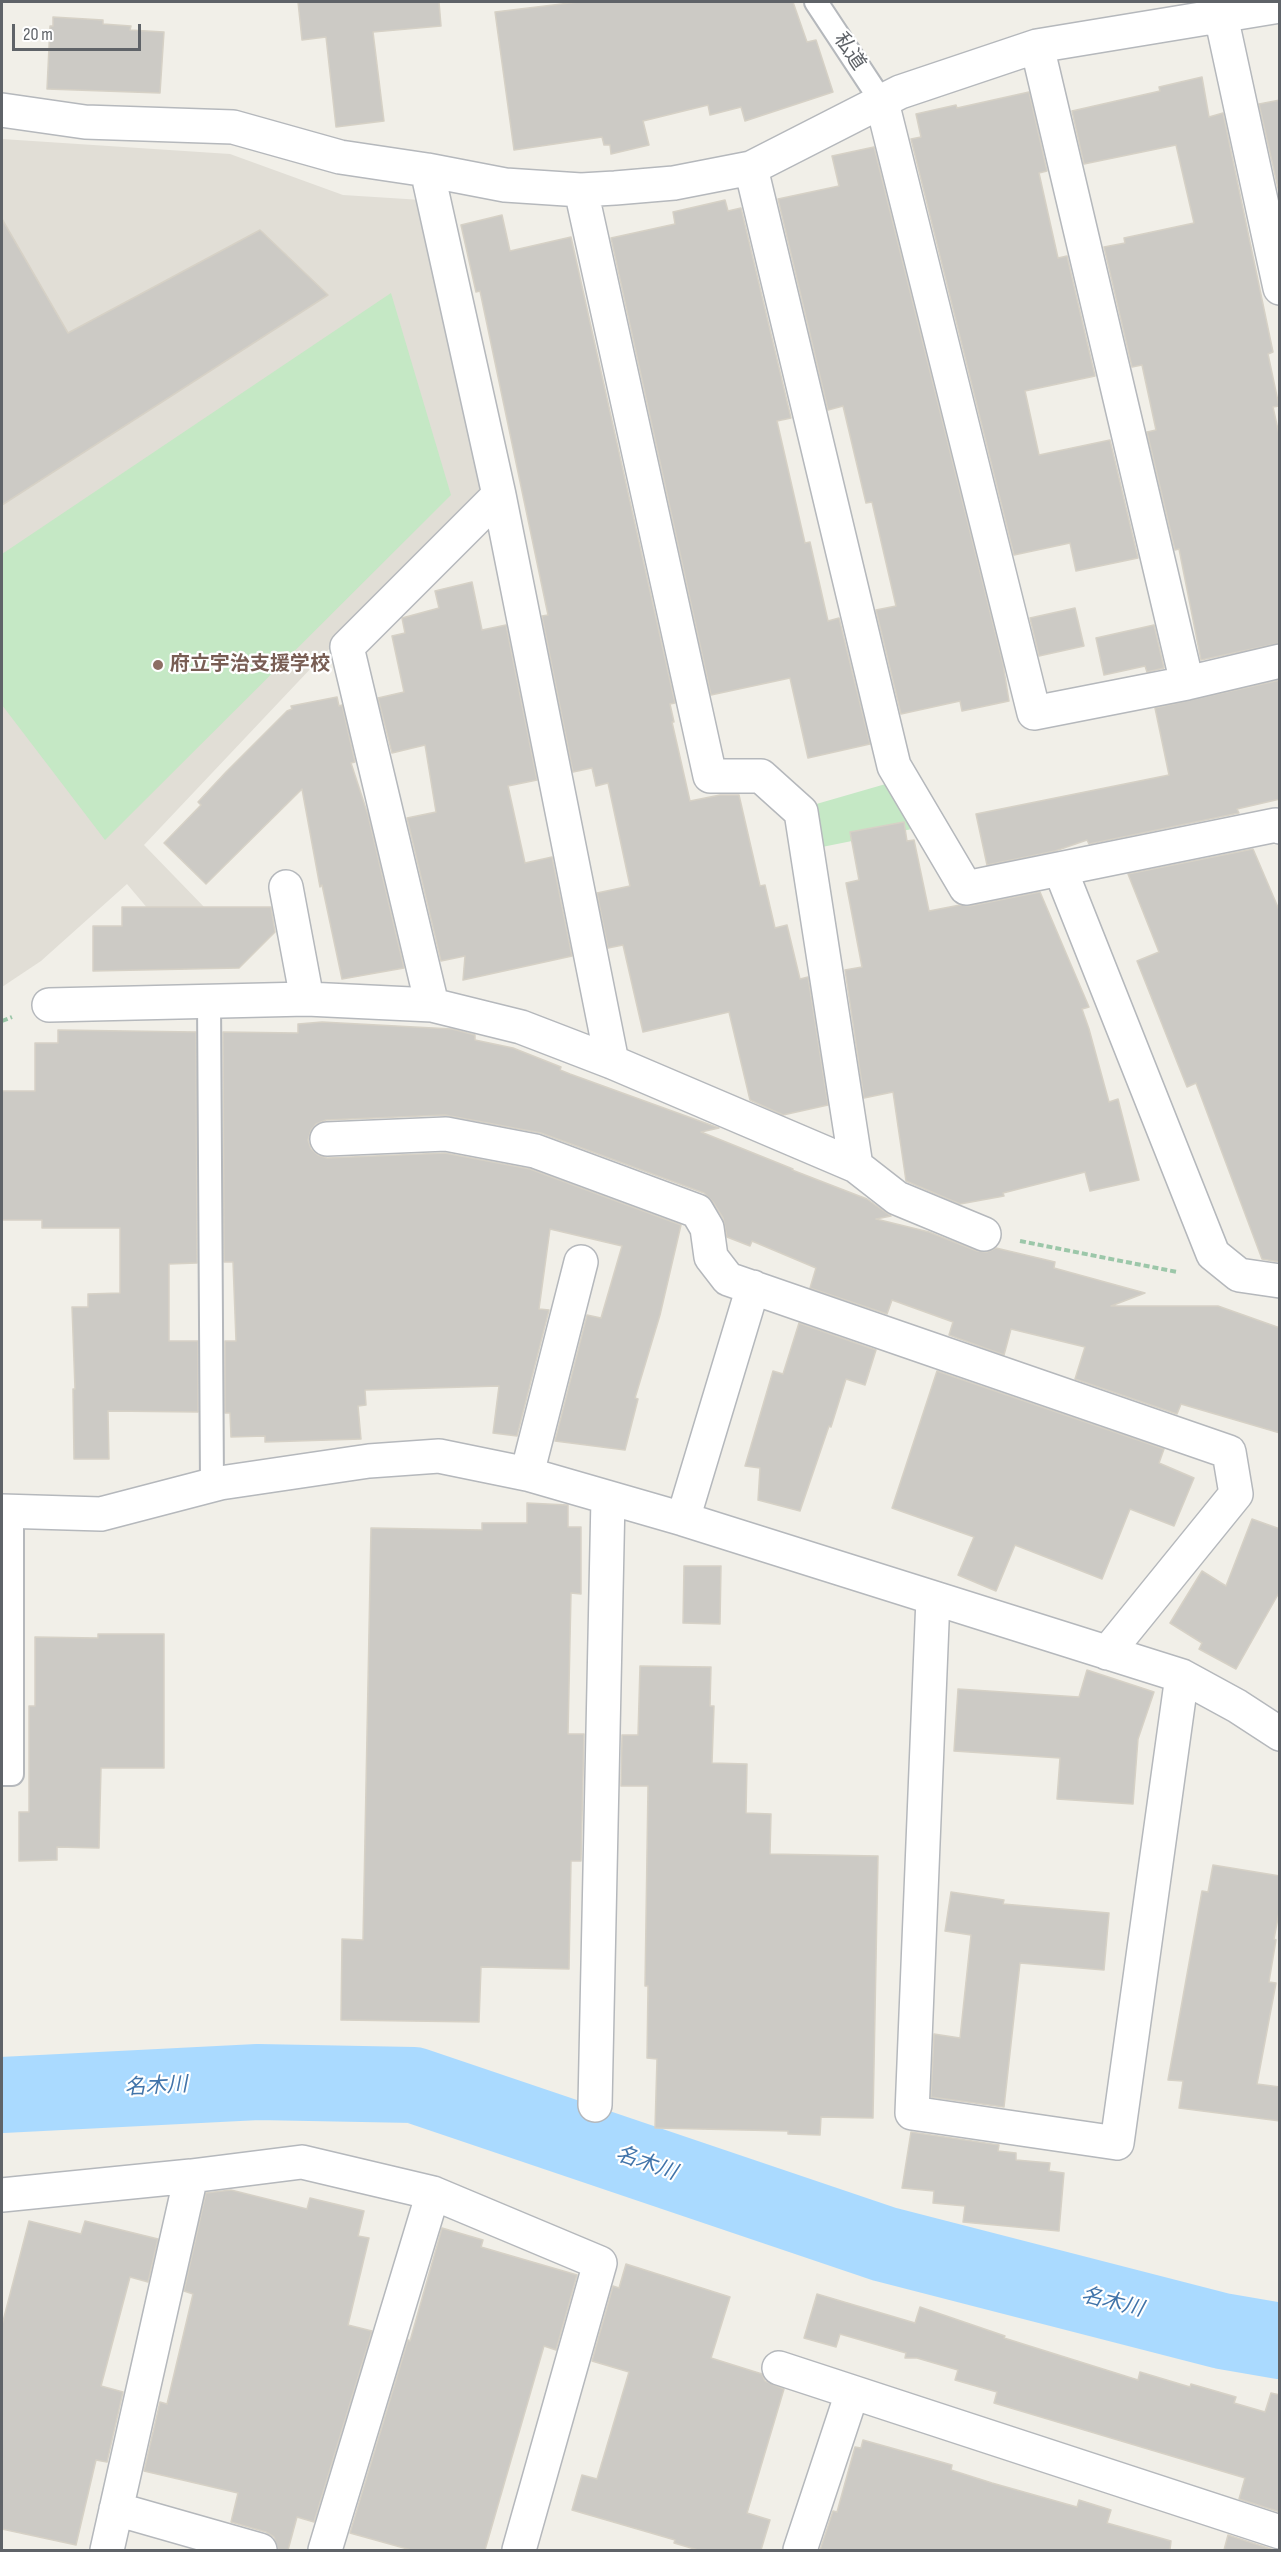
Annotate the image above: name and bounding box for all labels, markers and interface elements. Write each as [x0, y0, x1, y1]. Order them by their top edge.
scale bar [15, 12, 144, 50]
text: 20 m [23, 24, 53, 45]
street label: 私道 [828, 29, 870, 75]
place label: 府立宇治支援学校 [170, 653, 330, 677]
marker: 府立宇治支援学校 [151, 658, 165, 672]
water label: 名木川 [124, 2073, 188, 2101]
water label: 名木川 [612, 2142, 680, 2186]
water label: 名木川 [1078, 2283, 1146, 2323]

